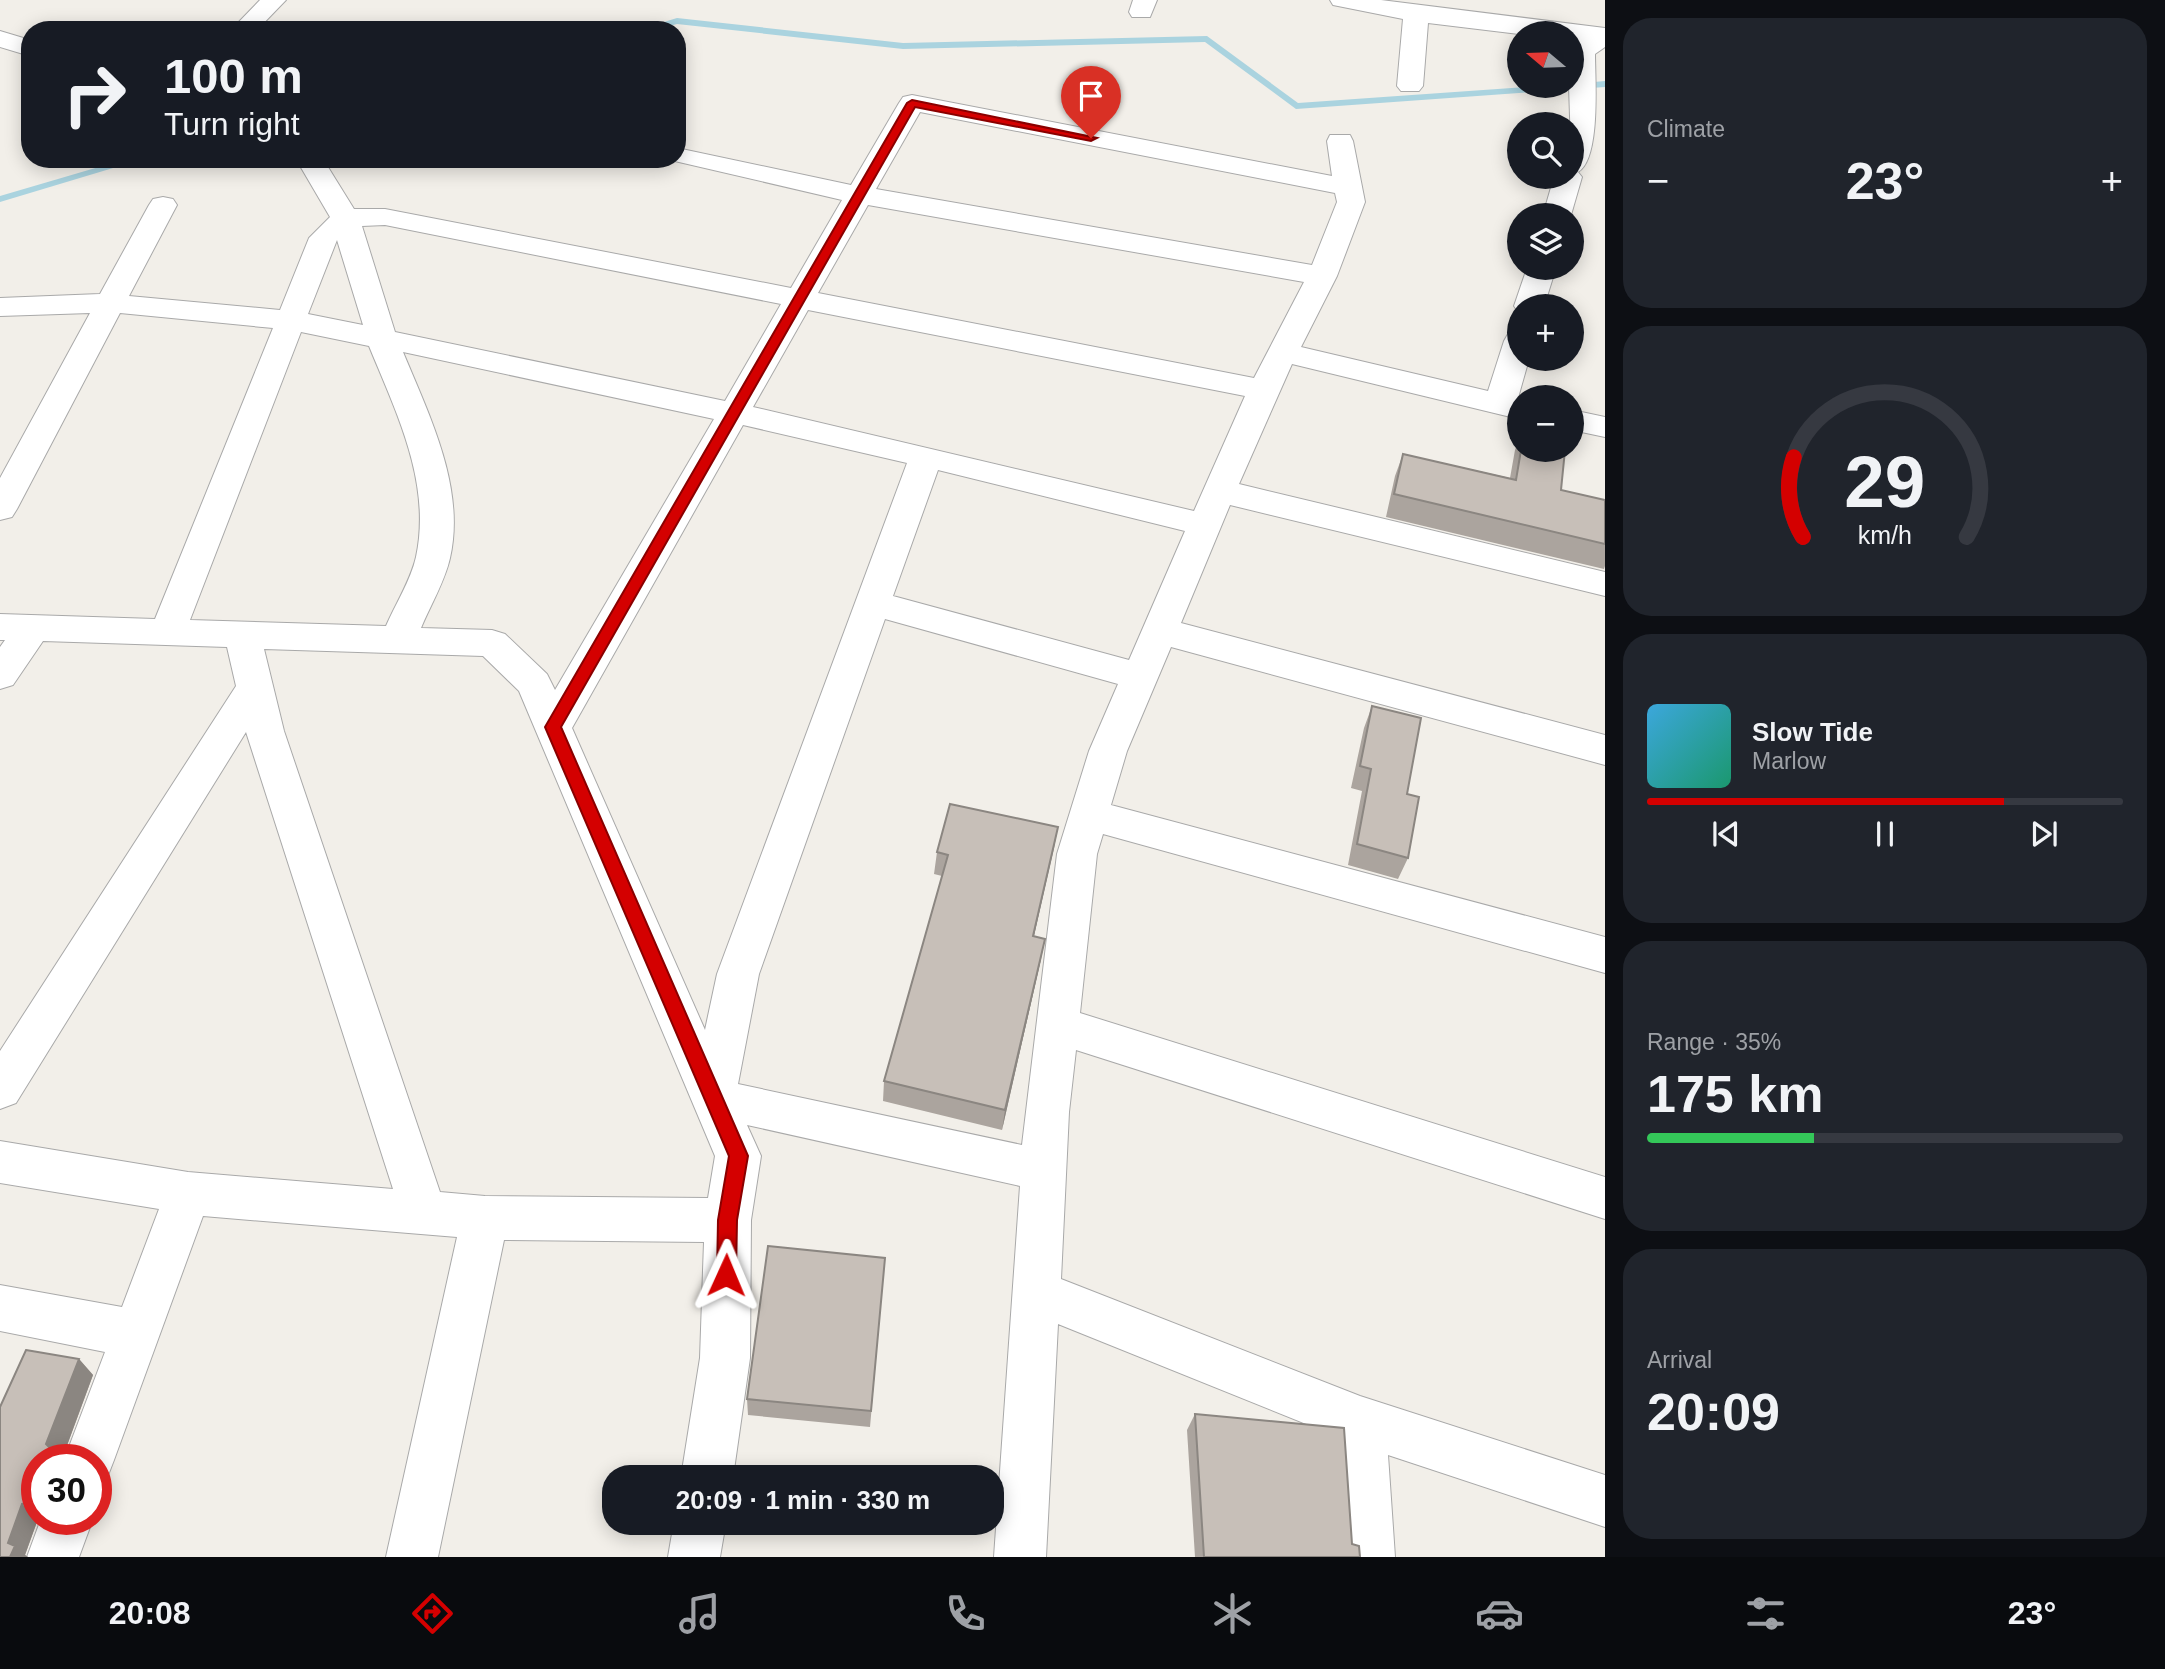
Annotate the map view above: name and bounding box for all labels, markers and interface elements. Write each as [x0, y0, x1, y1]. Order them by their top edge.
north arrow [1507, 21, 1584, 98]
map controls [1507, 21, 1584, 462]
icon: right [49, 49, 140, 140]
text: 100 m [164, 49, 303, 103]
pin [1061, 66, 1121, 138]
icon: arrive [1072, 77, 1110, 115]
text: Turn right [164, 106, 300, 142]
button: search [1507, 112, 1584, 189]
text: Climate [1647, 116, 1725, 142]
text: 23° [1846, 152, 1924, 210]
text: − [1647, 160, 1669, 202]
text: + [2101, 160, 2123, 202]
button: layers [1507, 203, 1584, 280]
button: + [1507, 294, 1584, 371]
button: − [1507, 385, 1584, 462]
text: 29 [1845, 441, 1925, 522]
text: km/h [1858, 520, 1912, 548]
text: Slow Tide [1752, 717, 1873, 747]
text: Marlow [1752, 748, 1826, 774]
icon: previous [1707, 815, 1745, 853]
icon: pause [1866, 815, 1904, 853]
icon: next [2025, 815, 2063, 853]
text: Range · 35% [1647, 1029, 1781, 1055]
text: 175 km [1647, 1065, 1823, 1123]
position arrow [689, 1238, 763, 1312]
text: Arrival [1647, 1347, 1712, 1373]
text: 20:09 [1647, 1383, 1780, 1441]
speed limit sign: 30 [21, 1444, 112, 1535]
text: 20:09 · 1 min · 330 m [676, 1485, 930, 1515]
icon: directions [408, 1589, 457, 1638]
icon: music [675, 1589, 724, 1638]
icon: phone [941, 1589, 990, 1638]
icon: climate [1208, 1589, 1257, 1638]
icon: car [1475, 1589, 1524, 1638]
icon: filters [1741, 1589, 1790, 1638]
text: 20:08 [109, 1595, 191, 1631]
text: 23° [2008, 1595, 2056, 1631]

